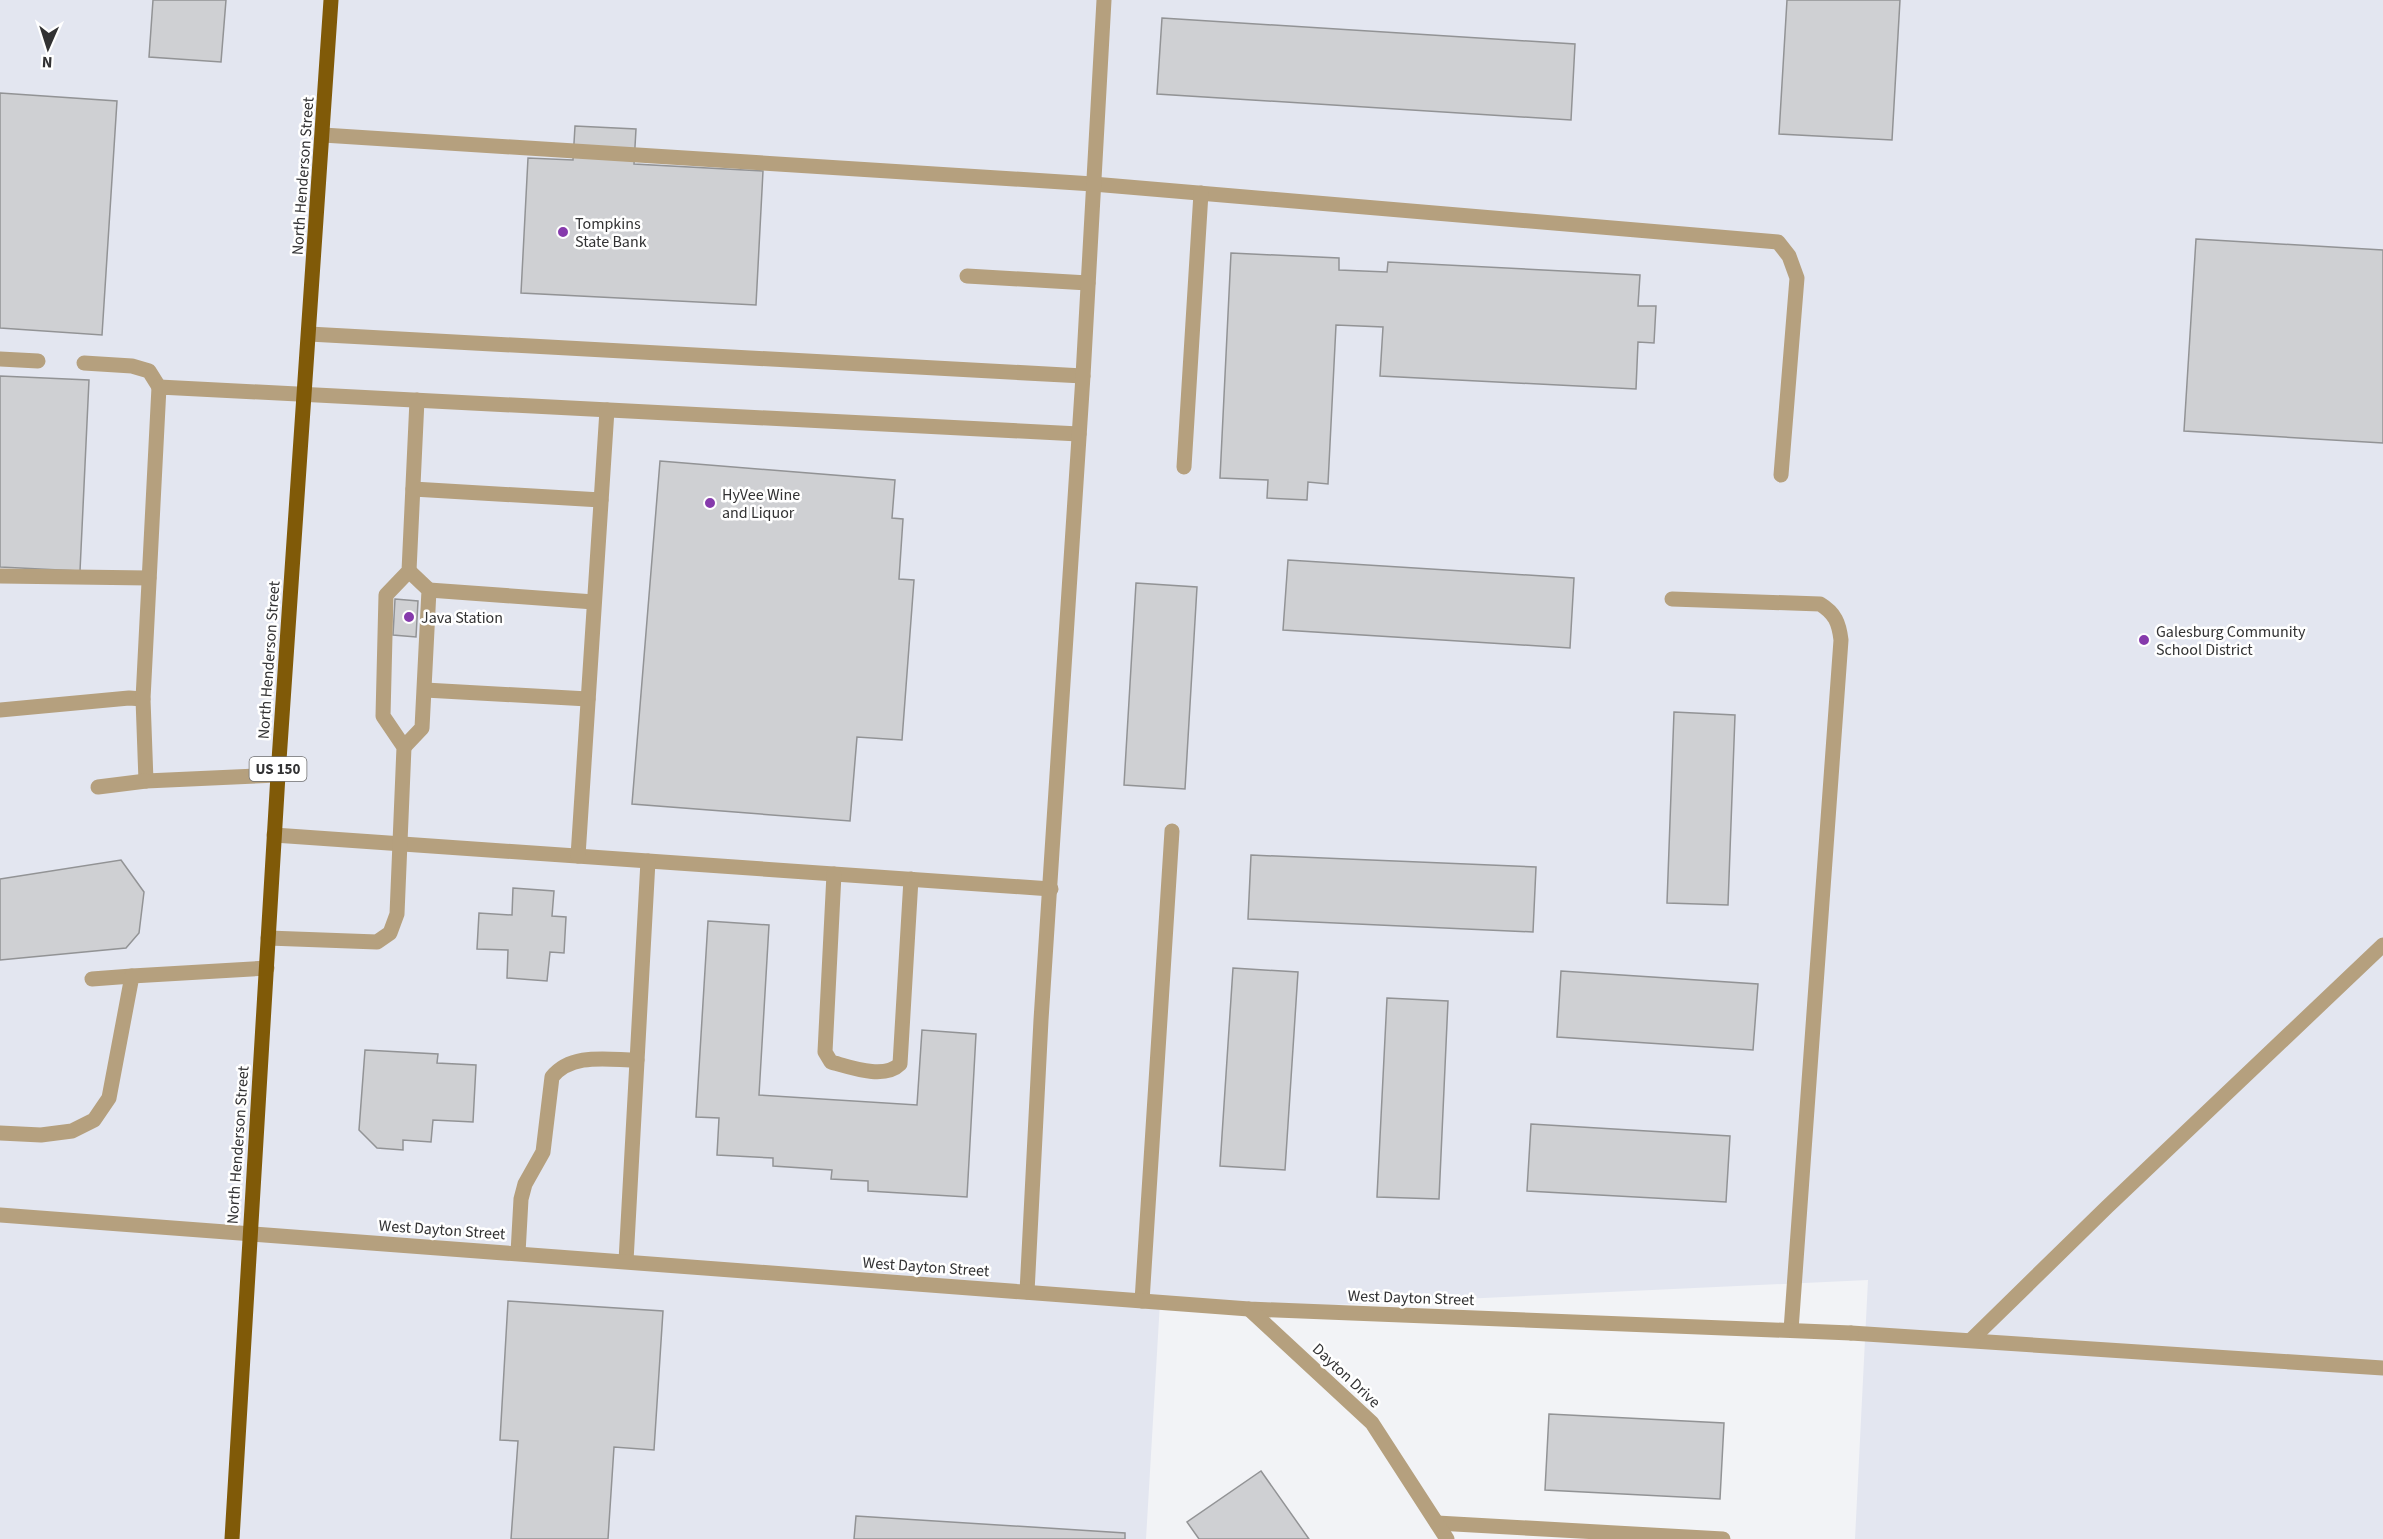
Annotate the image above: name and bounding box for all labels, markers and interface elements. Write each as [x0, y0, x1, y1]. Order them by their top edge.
north arrow [18, 18, 78, 78]
text: N [41, 51, 53, 73]
street label: North Henderson Street [286, 96, 320, 256]
place label: Tompkins State Bank [575, 213, 647, 253]
marker: Tompkins State Bank [556, 225, 570, 239]
place label: HyVee Wine and Liquor [722, 484, 800, 524]
marker: HyVee Wine and Liquor [703, 496, 717, 510]
street label: North Henderson Street [252, 580, 286, 740]
place label: Java Station [421, 607, 503, 629]
marker: Java Station [402, 610, 416, 624]
place label: Galesburg Community School District [2156, 621, 2306, 661]
marker: Galesburg Community School District [2137, 633, 2151, 647]
road number: US 150 [250, 757, 306, 781]
street label: North Henderson Street [221, 1065, 255, 1225]
street label: West Dayton Street [378, 1215, 507, 1245]
street label: West Dayton Street [862, 1252, 991, 1282]
street label: West Dayton Street [1347, 1285, 1475, 1311]
street label: Dayton Drive [1307, 1338, 1385, 1413]

